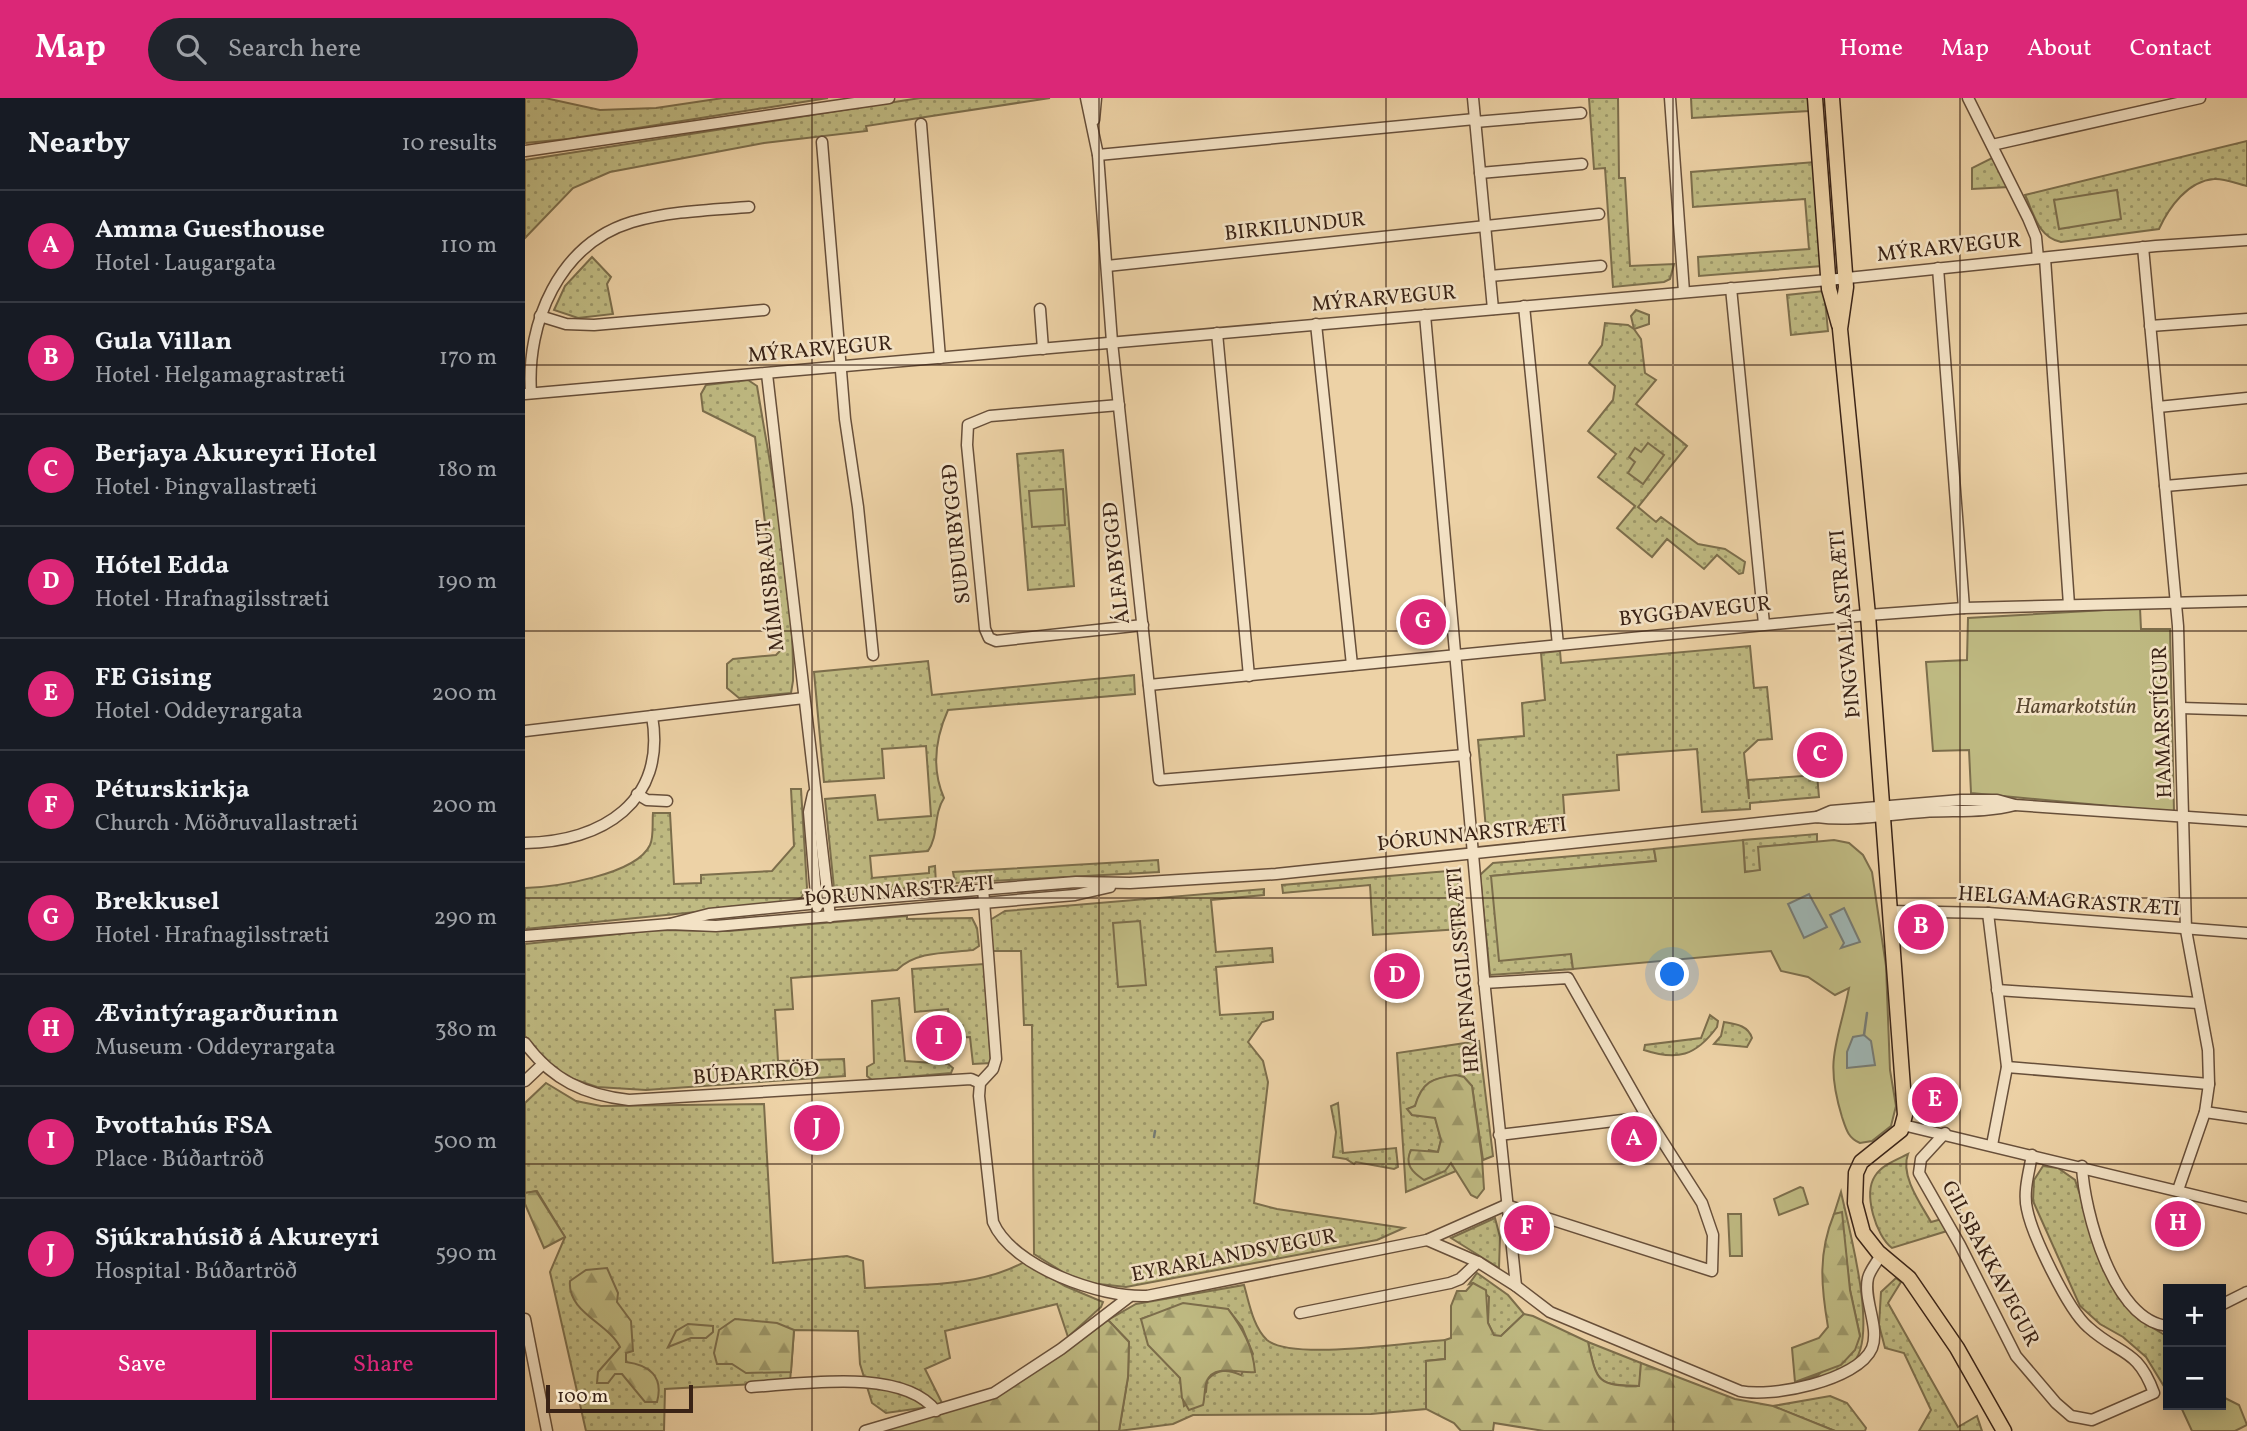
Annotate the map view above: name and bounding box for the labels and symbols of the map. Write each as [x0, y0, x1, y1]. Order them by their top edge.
street label: BIRKILUNDUR [1223, 205, 1367, 249]
street label: MÝRARVEGUR [1875, 226, 2023, 270]
street label: MÝRARVEGUR [1310, 278, 1458, 320]
street label: MÝRARVEGUR [746, 329, 894, 371]
street label: SUÐURBYGGÐ [935, 463, 979, 605]
street label: ÁLFABYGGÐ [1096, 500, 1138, 626]
street label: MÍMISBRAUT [750, 517, 792, 653]
street label: ÞINGVALLASTRÆTI [1823, 528, 1869, 720]
street label: BYGGÐAVEGUR [1617, 590, 1773, 634]
pin: G [1400, 596, 1446, 648]
street label: HAMARSTÍGUR [2146, 645, 2180, 799]
park label: Hamarkotstún [2015, 693, 2137, 722]
pin: C [1797, 729, 1843, 781]
street label: ÞÓRUNNARSTRÆTI [1376, 811, 1568, 859]
street label: HRAFNAGILSSTRÆTI [1441, 866, 1487, 1074]
street label: ÞÓRUNNARSTRÆTI [803, 869, 995, 915]
street label: HELGAMAGRASTRÆTI [1957, 880, 2181, 924]
pin: B [1898, 901, 1944, 953]
pin: D [1374, 950, 1420, 1002]
your location [1655, 957, 1689, 991]
pin: I [916, 1012, 962, 1064]
street label: BÚÐARTRÖÐ [692, 1055, 820, 1093]
pin: E [1912, 1074, 1958, 1126]
pin: J [794, 1102, 840, 1154]
pin: A [1611, 1113, 1657, 1165]
street label: GILSBAKKAVEGUR [1934, 1176, 2046, 1352]
pin: H [2155, 1198, 2201, 1250]
pin: F [1504, 1202, 1550, 1254]
street label: EYRARLANDSVEGUR [1129, 1222, 1339, 1290]
scale bar [546, 1382, 693, 1414]

